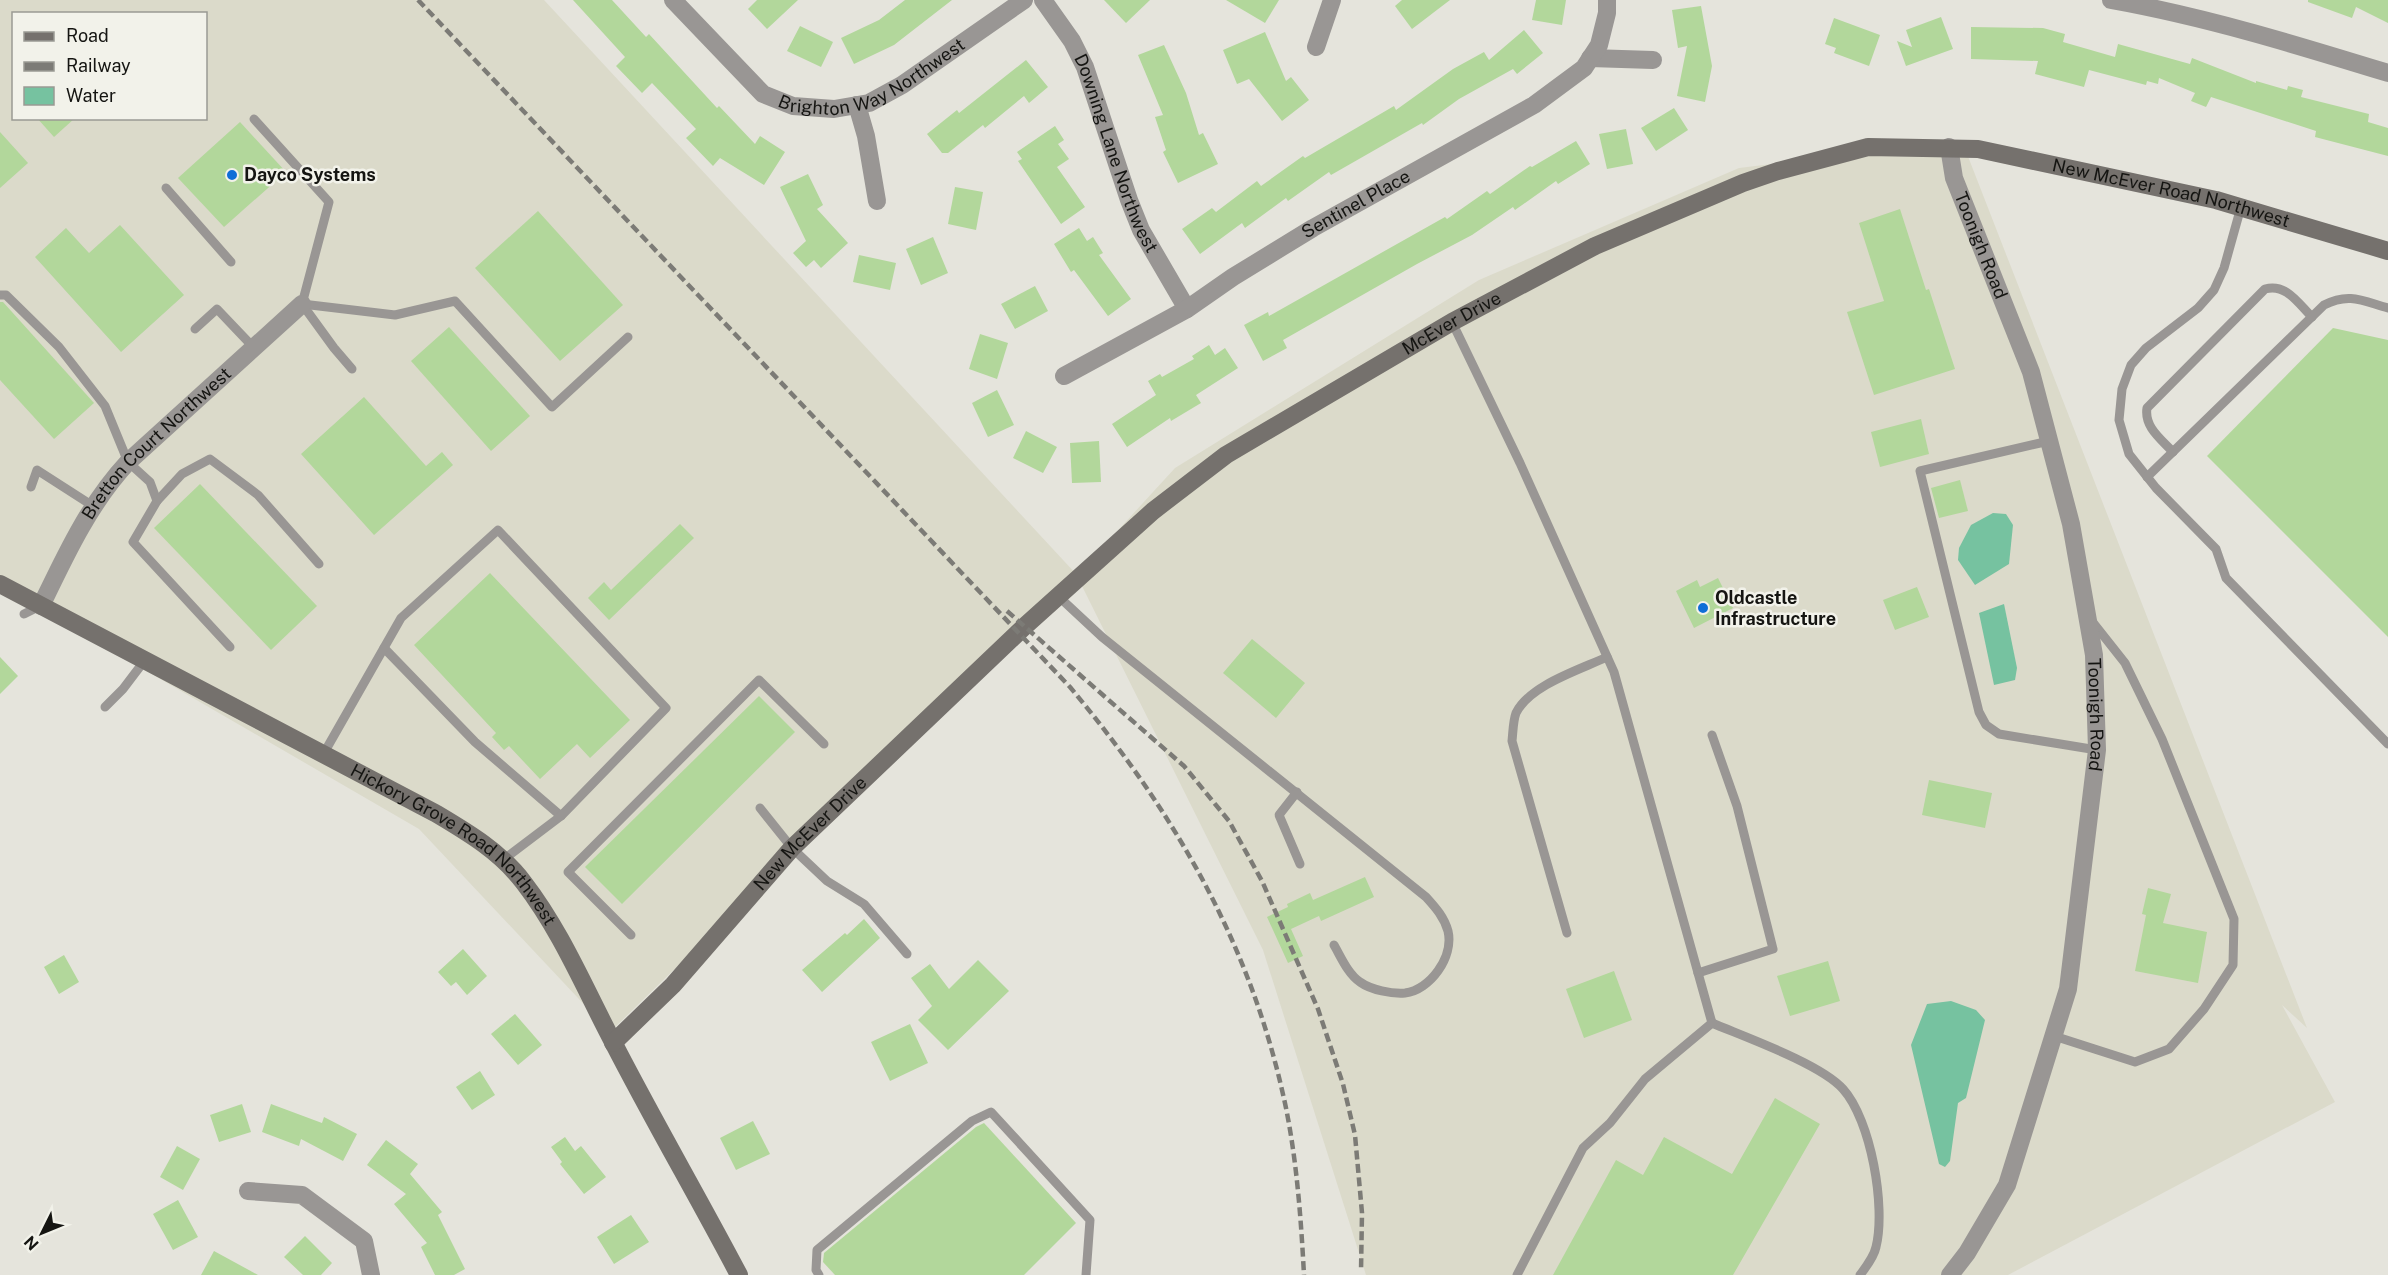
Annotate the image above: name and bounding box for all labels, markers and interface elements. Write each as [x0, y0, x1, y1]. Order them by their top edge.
legend [12, 12, 207, 120]
text: Road [66, 25, 109, 46]
street label: Brighton Way Northwest [775, 34, 969, 120]
street label: Downing Lane Northwest [1070, 50, 1163, 256]
text: Railway [66, 55, 131, 76]
text: Water [66, 85, 116, 106]
street label: New McEver Road Northwest [2051, 154, 2292, 231]
place label: Dayco Systems [244, 164, 376, 185]
street label: Sentinel Place [1298, 165, 1414, 243]
marker: Dayco Systems [225, 168, 239, 182]
street label: Toonigh Road [1951, 189, 2012, 302]
street label: McEver Drive [1398, 287, 1504, 359]
street label: Bretton Court Northwest [77, 363, 235, 523]
place label: Oldcastle Infrastructure [1715, 587, 1836, 629]
marker: Oldcastle Infrastructure [1696, 601, 1710, 615]
street label: Toonigh Road [2084, 658, 2108, 772]
street label: Hickory Grove Road Northwest [347, 759, 561, 929]
street label: New McEver Drive [749, 772, 871, 894]
north arrow [12, 1203, 72, 1263]
text: N [20, 1232, 43, 1254]

